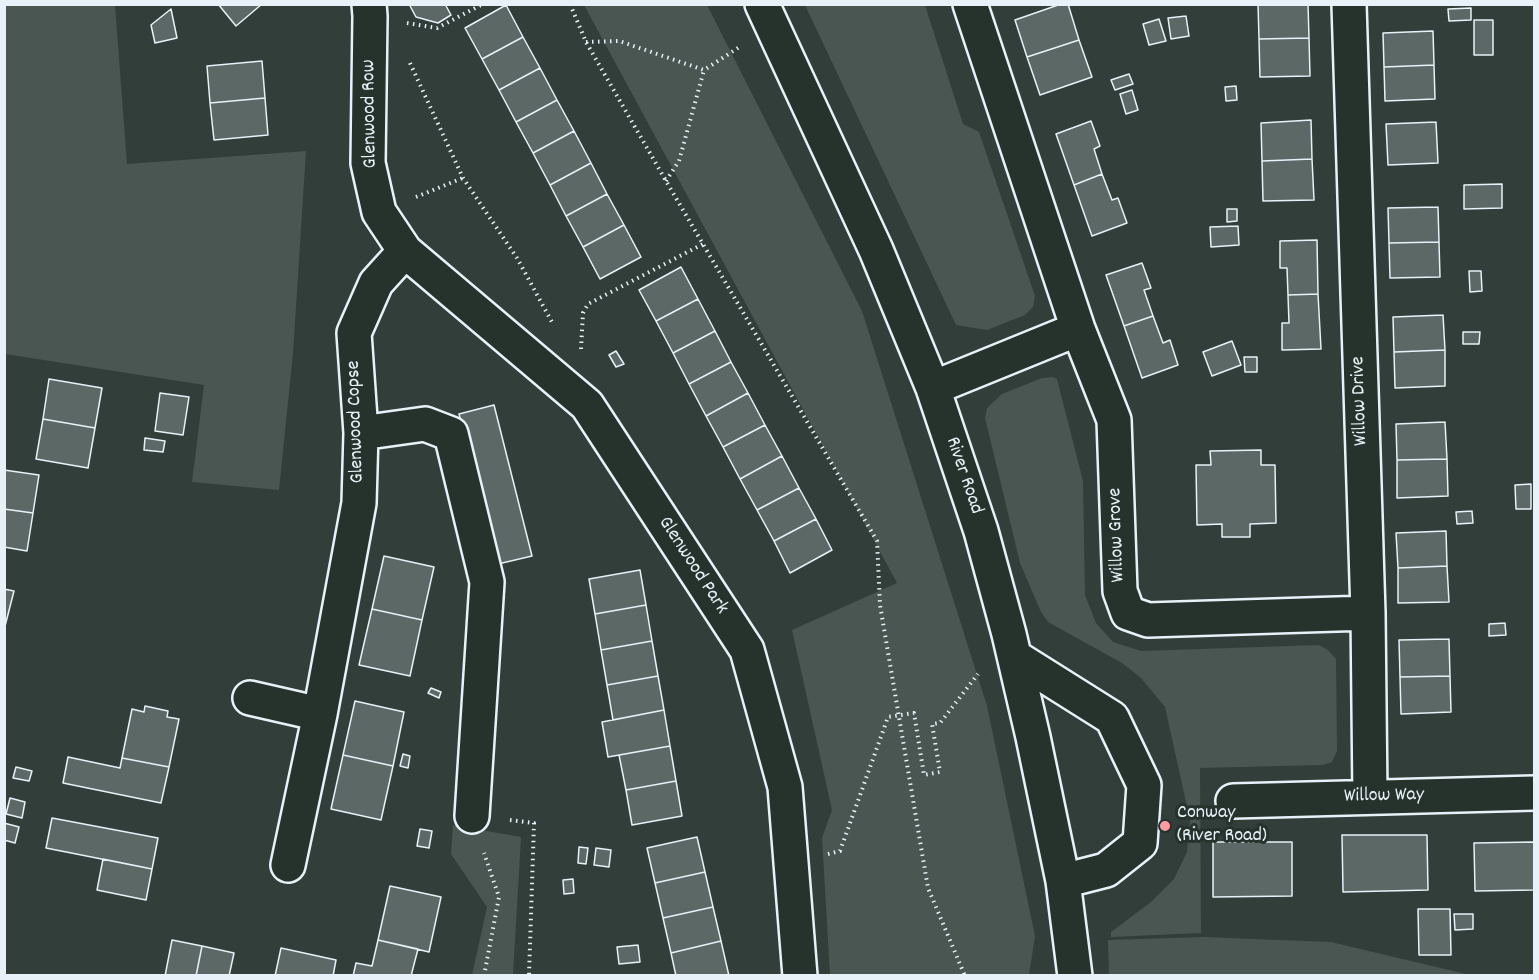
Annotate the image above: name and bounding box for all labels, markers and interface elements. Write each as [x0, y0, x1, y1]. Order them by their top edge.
street label: Glenwood Row [358, 59, 384, 169]
street label: Willow Drive [1347, 356, 1375, 446]
street label: Glenwood Copse [343, 360, 371, 484]
street label: River Road [939, 434, 987, 518]
street label: Willow Grove [1104, 487, 1132, 583]
street label: Glenwood Park [652, 513, 732, 619]
street label: Willow Way [1344, 784, 1424, 810]
place label: Conway (River Road) [1177, 802, 1267, 849]
marker: Conway (River Road) [1158, 819, 1172, 833]

